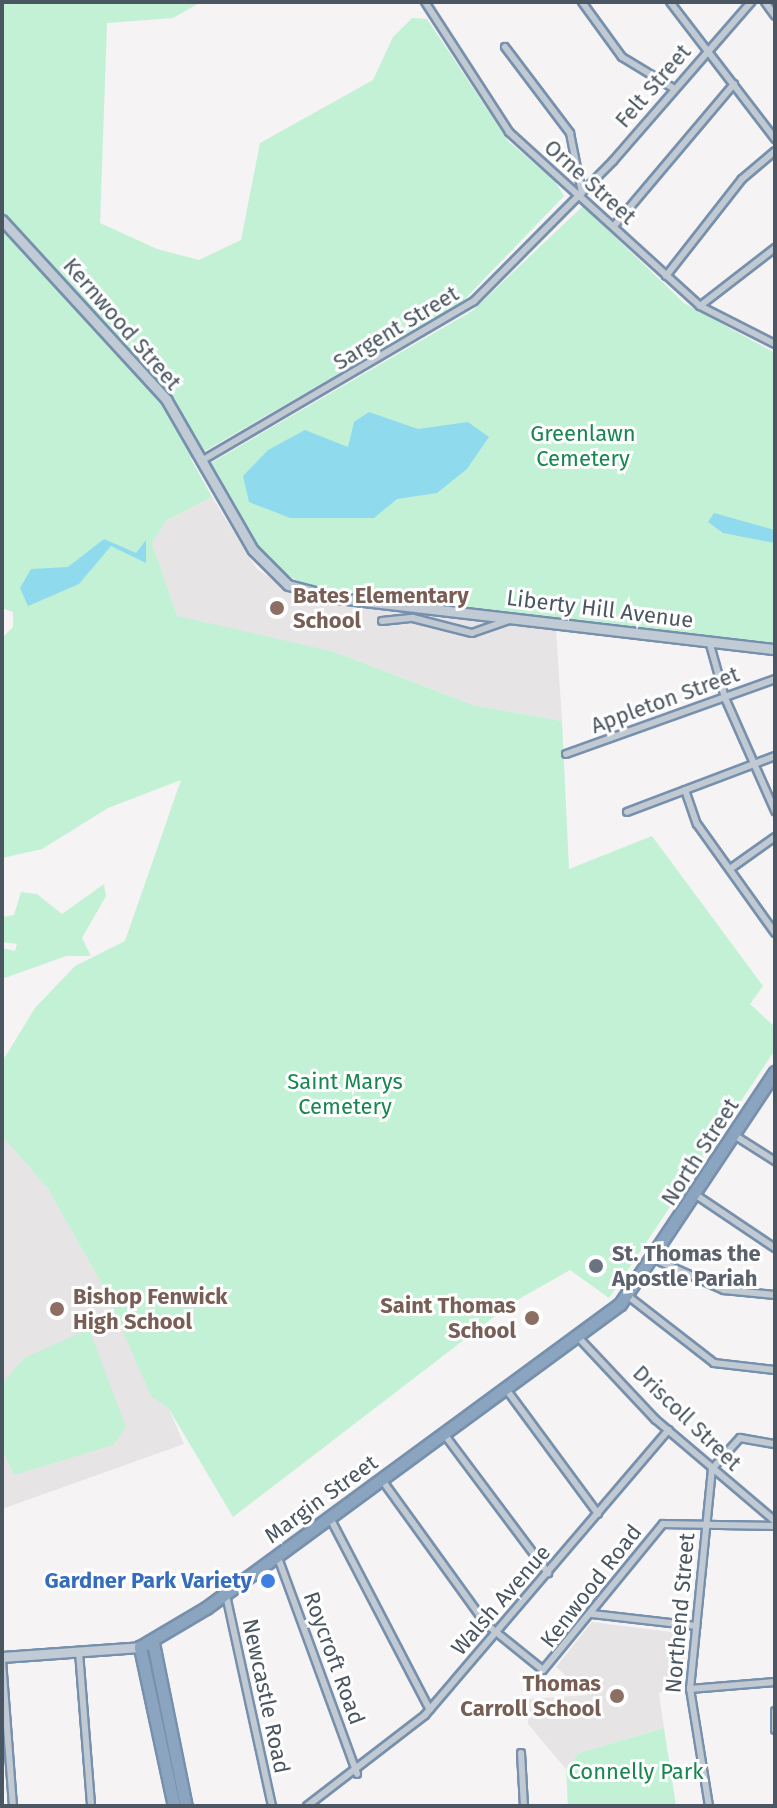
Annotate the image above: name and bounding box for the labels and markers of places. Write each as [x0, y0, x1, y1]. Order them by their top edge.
place label: Bates Elementary School [293, 582, 469, 634]
marker: Bates Elementary School [268, 599, 286, 617]
place label: St. Thomas the Apostle Pariah [612, 1240, 761, 1292]
marker: St. Thomas the Apostle Pariah [587, 1257, 605, 1275]
place label: Bishop Fenwick High School [73, 1283, 227, 1334]
place label: Saint Thomas School [380, 1292, 516, 1344]
marker: Bishop Fenwick High School [48, 1300, 66, 1318]
marker: Saint Thomas School [523, 1309, 541, 1327]
place label: Gardner Park Variety [45, 1568, 252, 1594]
marker: Gardner Park Variety [259, 1572, 277, 1590]
place label: Thomas Carroll School [460, 1670, 601, 1722]
marker: Thomas Carroll School [608, 1687, 626, 1705]

